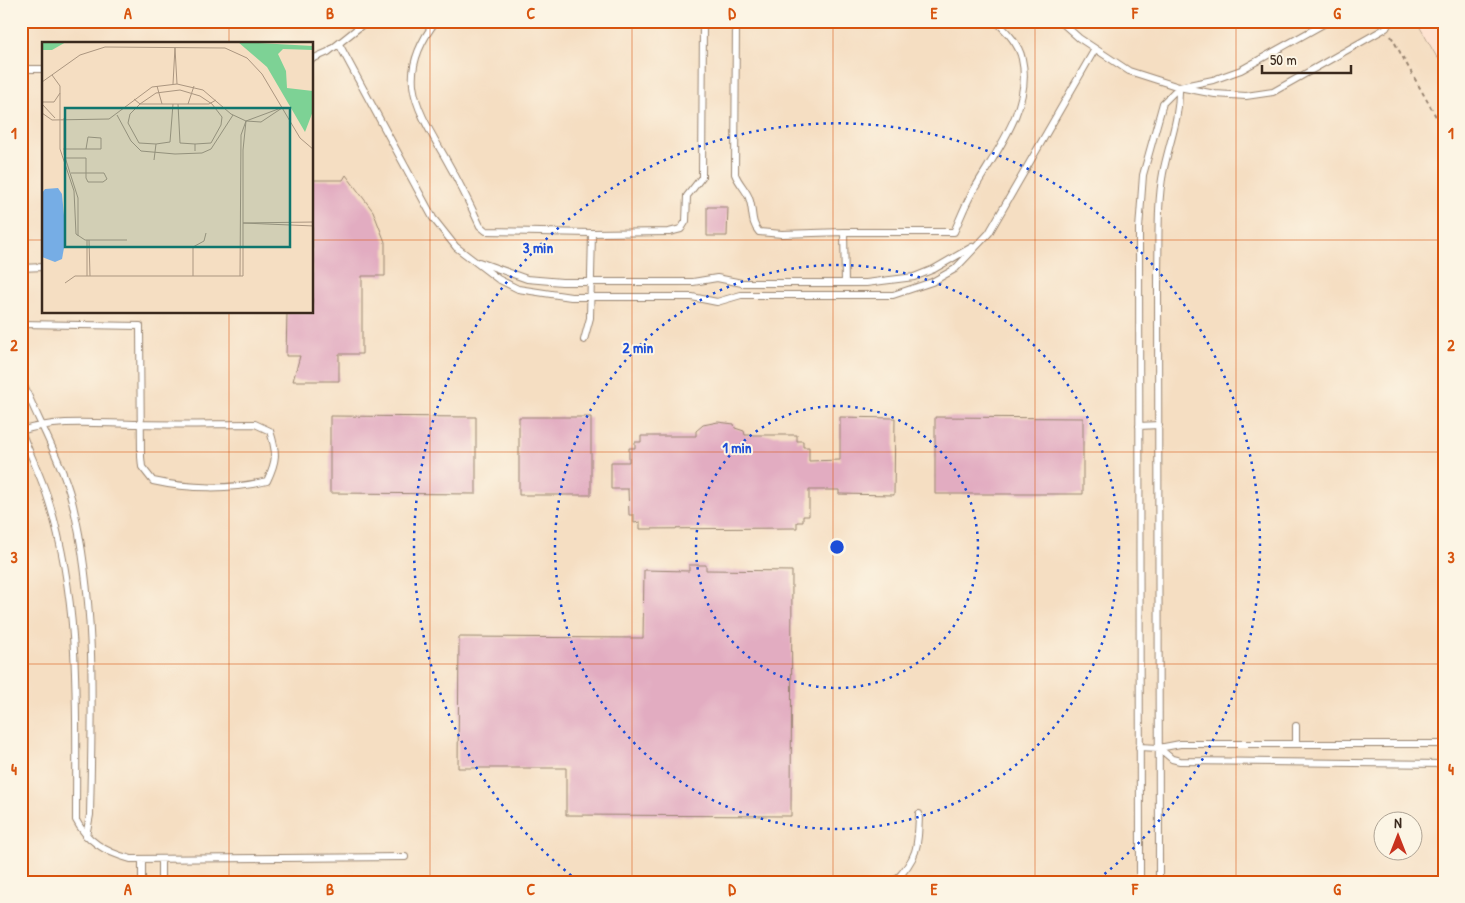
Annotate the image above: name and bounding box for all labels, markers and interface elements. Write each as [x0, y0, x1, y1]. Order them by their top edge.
text: A [124, 2, 132, 24]
text: B [326, 2, 334, 24]
text: C [527, 2, 536, 24]
text: D [728, 2, 736, 24]
text: E [930, 2, 938, 24]
text: F [1131, 2, 1139, 24]
text: G [1333, 2, 1341, 24]
inset map [42, 42, 314, 314]
scale bar [1262, 42, 1351, 74]
text: 50 m [1270, 49, 1297, 70]
text: 1 [11, 122, 17, 144]
text: 1 [1448, 122, 1454, 144]
text: 3 min [523, 237, 553, 258]
text: 2 [10, 334, 18, 356]
text: 2 [1447, 334, 1455, 356]
text: 2 min [623, 337, 654, 358]
text: 1 min [722, 437, 752, 458]
centre of rings [828, 538, 846, 556]
text: 3 [10, 546, 18, 568]
text: 3 [1447, 546, 1455, 568]
text: 4 [11, 758, 17, 780]
text: 4 [1448, 758, 1454, 780]
north arrow [1372, 810, 1422, 860]
text: N [1394, 813, 1402, 832]
text: A [124, 878, 132, 900]
text: B [326, 878, 334, 900]
text: C [527, 878, 536, 900]
text: D [728, 878, 736, 900]
text: E [930, 878, 938, 900]
text: F [1131, 878, 1139, 900]
text: G [1333, 878, 1341, 900]

